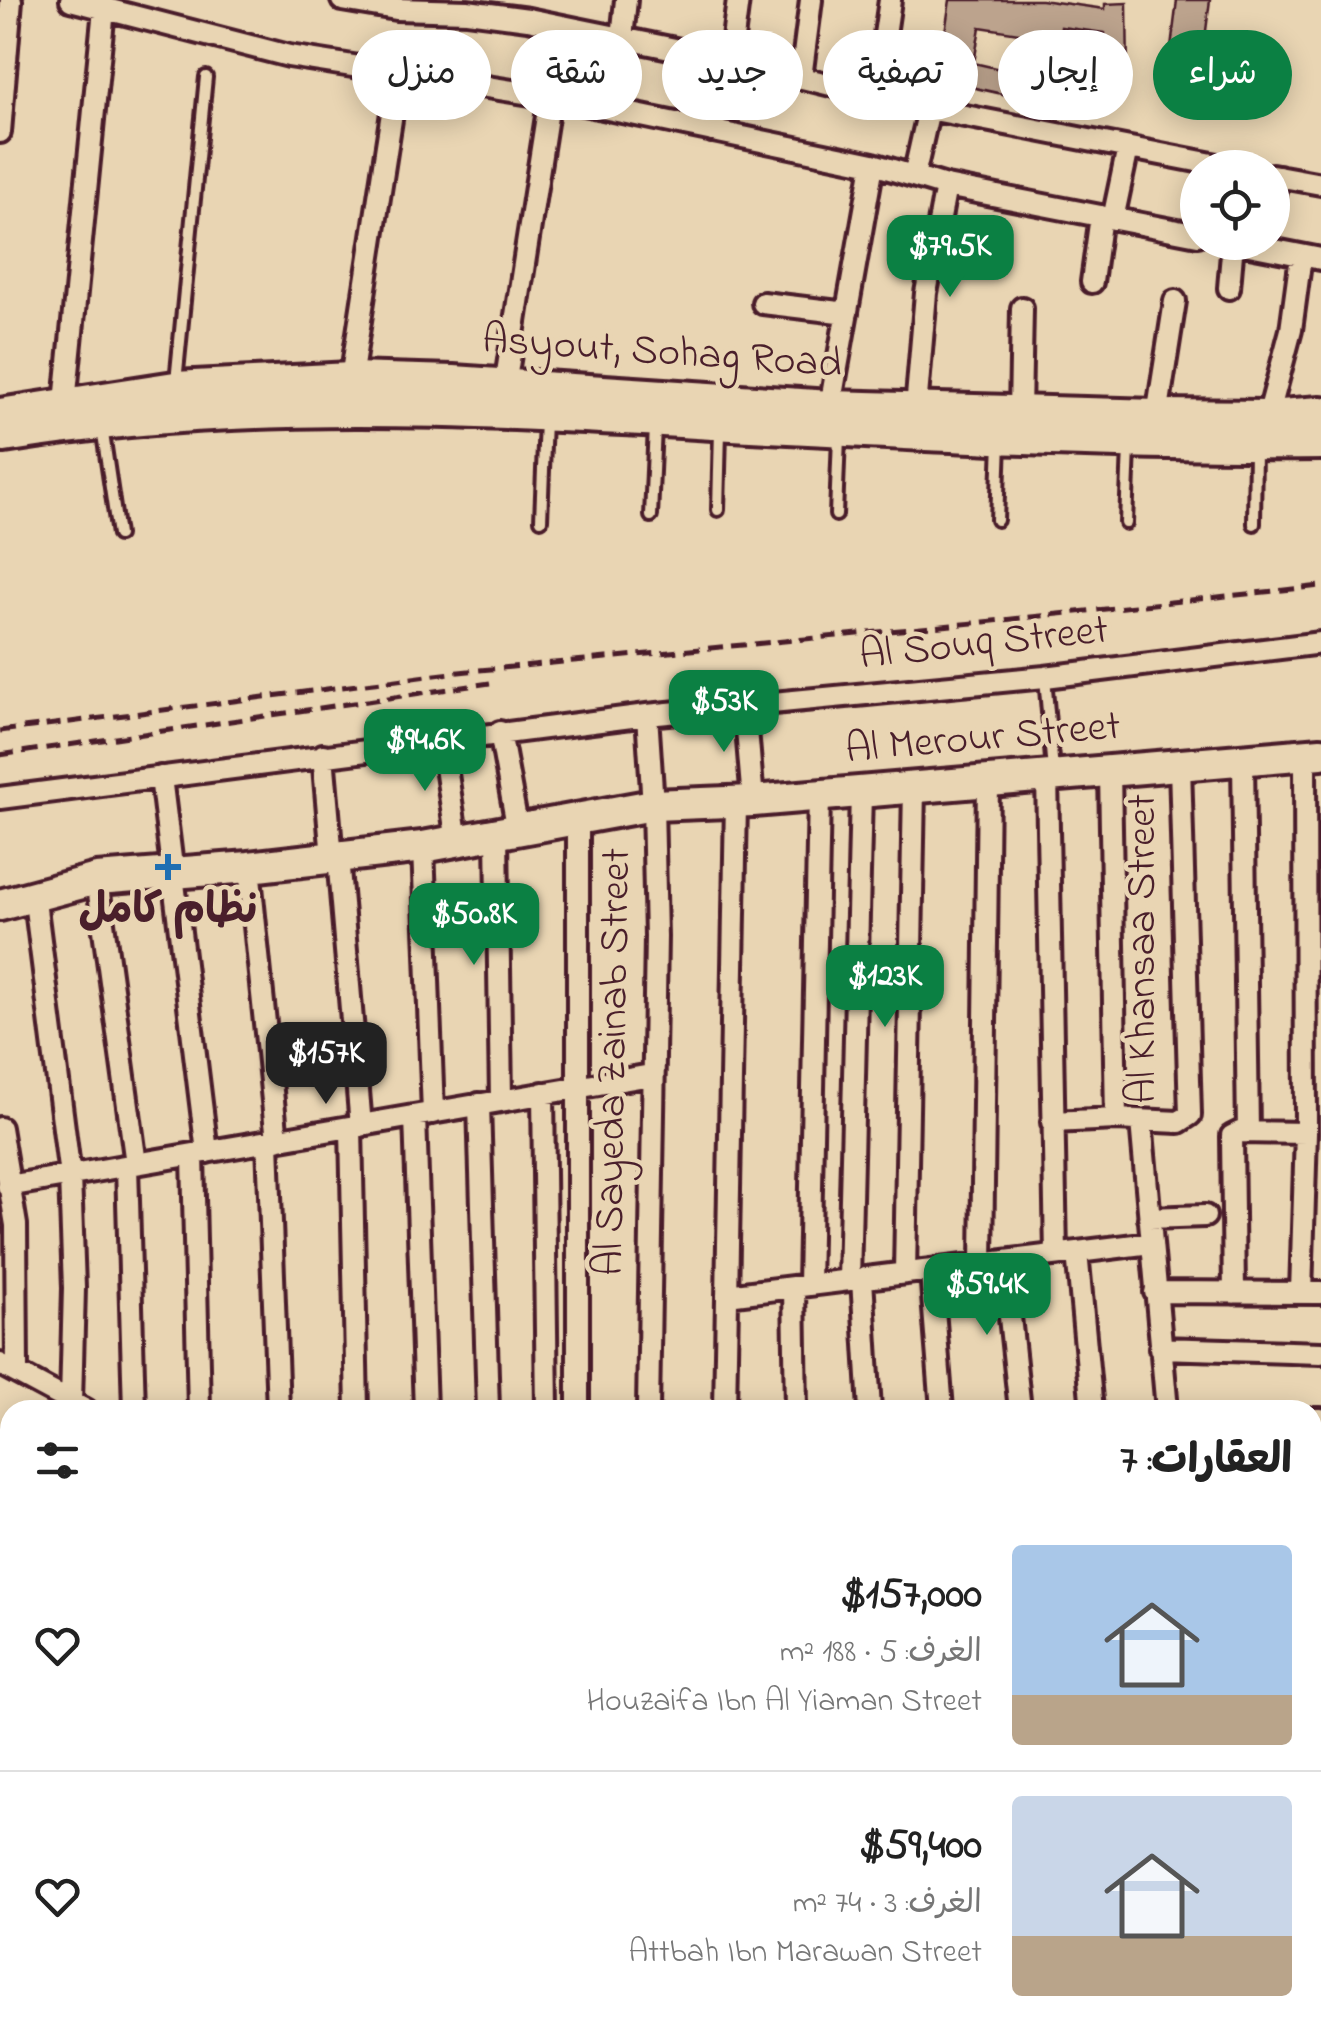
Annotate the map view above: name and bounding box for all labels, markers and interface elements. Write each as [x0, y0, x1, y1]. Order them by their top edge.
chip: منزل [352, 30, 491, 120]
chip: شقة [511, 30, 642, 120]
chip: جديد [662, 30, 803, 120]
chip: تصفية [823, 30, 978, 120]
chip: إيجار [998, 30, 1133, 120]
chip: شراء [1153, 30, 1292, 120]
map controls [1180, 150, 1290, 260]
button: locate [1180, 150, 1290, 260]
pin: $79.5K [869, 215, 1031, 300]
text: $79.5K [909, 224, 991, 271]
street label: Asyout, Sohag Road [480, 310, 844, 396]
street label: Al Souq Street [857, 601, 1111, 687]
pin: $53K [665, 670, 783, 755]
text: $53K [691, 679, 757, 726]
street label: Al Merour Street [843, 697, 1123, 781]
pin: $94.6K [344, 709, 506, 794]
text: $94.6K [386, 718, 464, 765]
street label: Al Khansaa Street [1113, 794, 1174, 1104]
street label: Al Sayeda Zainab Street [580, 847, 648, 1277]
marker: نظام كامل [155, 854, 181, 880]
place label: نظام كامل [79, 881, 257, 942]
pin: $50.8K [393, 883, 555, 968]
text: $50.8K [431, 892, 517, 939]
pin: $123K [815, 945, 955, 1030]
text: $123K [848, 954, 922, 1001]
pin: $157K [256, 1022, 396, 1107]
text: $157K [288, 1031, 364, 1078]
pin: $59.4K [906, 1253, 1068, 1338]
text: $59.4K [946, 1262, 1028, 1309]
text: العقارات: 7 [1120, 1431, 1292, 1492]
icon: filters [30, 1433, 85, 1488]
text: $157,000 [840, 1565, 982, 1626]
icon: home [1092, 1585, 1212, 1705]
icon: heart [30, 1618, 85, 1673]
text: الغرف: 5 · 188 m² [780, 1630, 982, 1677]
text: Houzaifa Ibn Al Yiaman Street [586, 1679, 982, 1726]
text: $59,400 [859, 1816, 982, 1877]
icon: home [1092, 1836, 1212, 1956]
icon: heart [30, 1869, 85, 1924]
text: الغرف: 3 · 74 m² [793, 1881, 982, 1928]
text: Attbah Ibn Marawan Street [629, 1930, 982, 1977]

